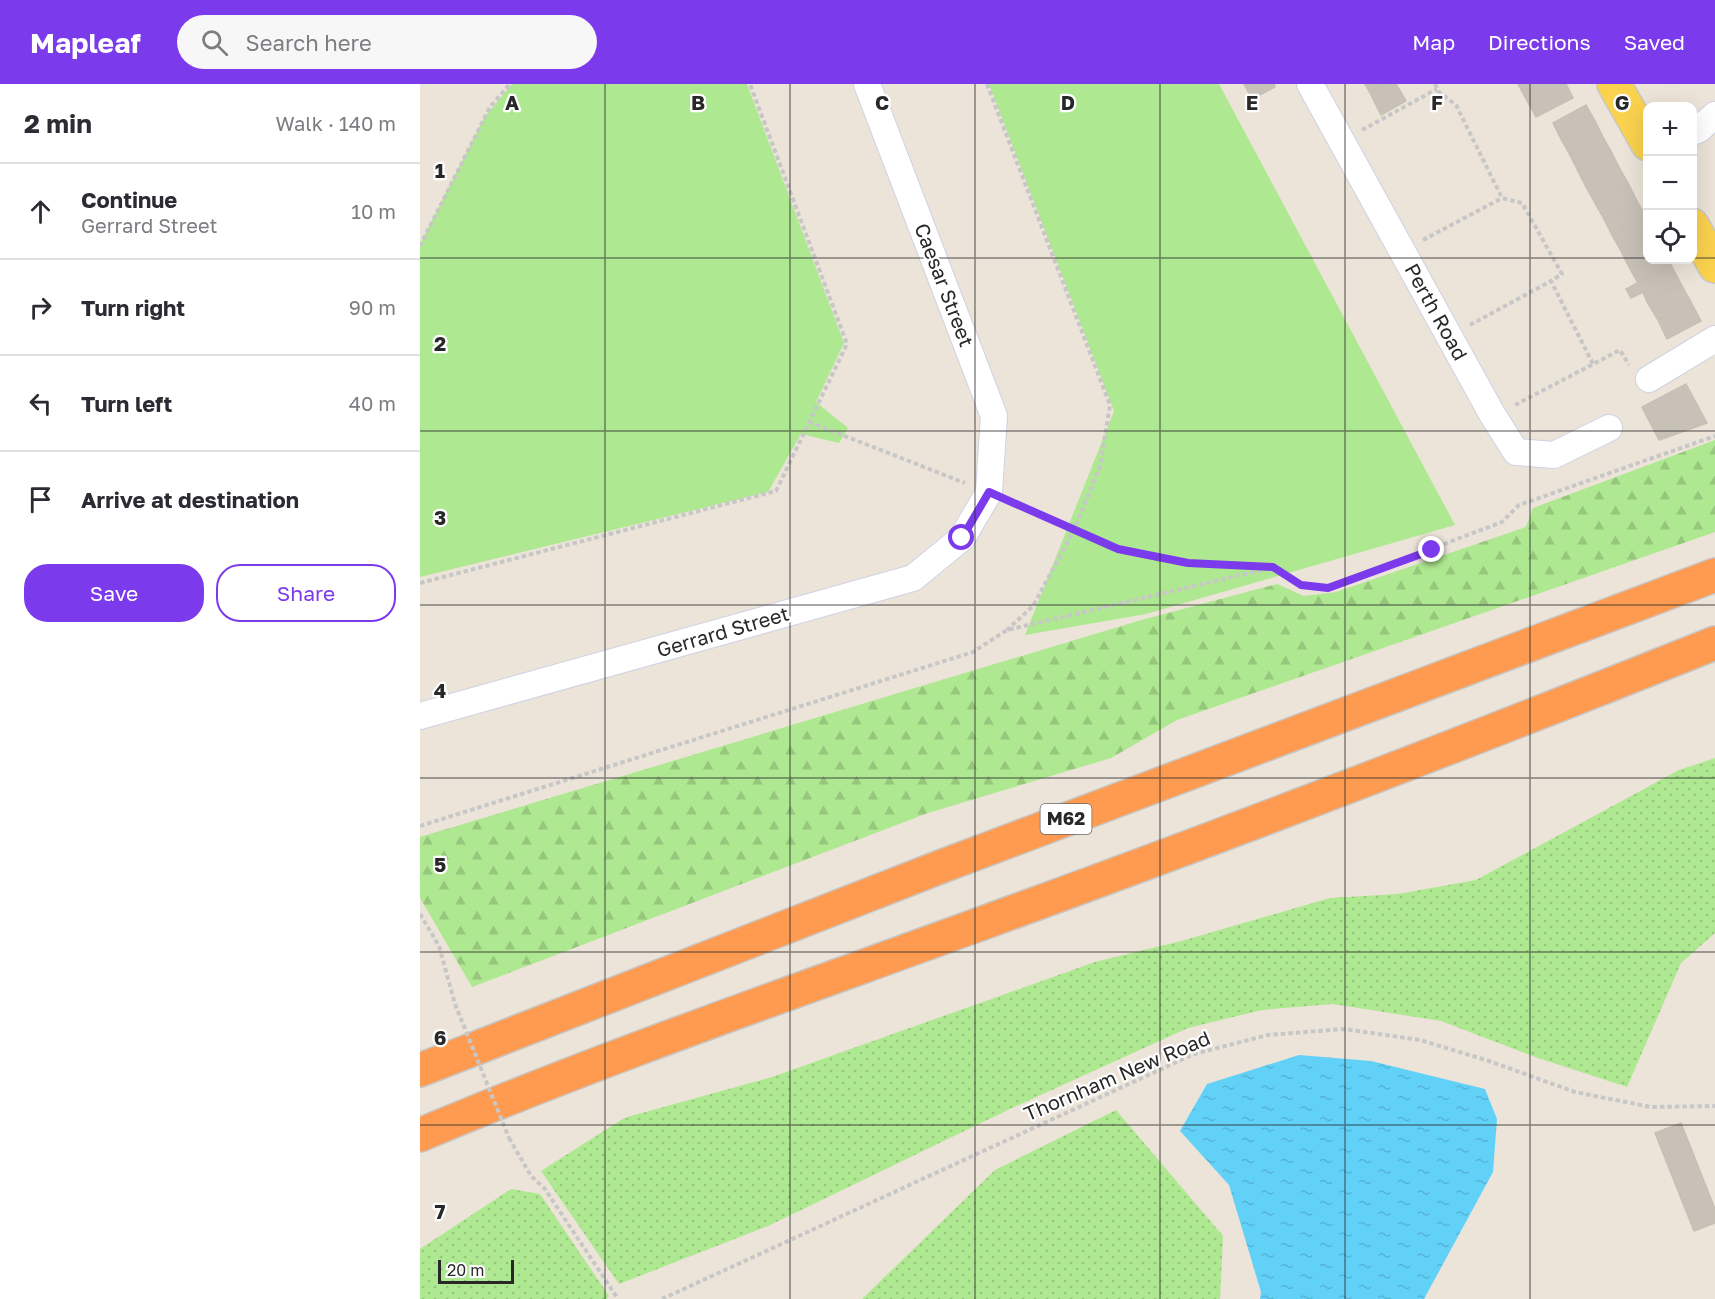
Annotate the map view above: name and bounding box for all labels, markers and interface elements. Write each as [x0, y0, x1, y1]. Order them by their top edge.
search box [177, 15, 597, 69]
text: Mapleaf [30, 26, 141, 59]
icon: search [198, 26, 231, 59]
text: Search here [246, 29, 372, 56]
text: Map [1412, 29, 1455, 55]
text: Directions [1488, 29, 1591, 55]
text: Saved [1624, 29, 1685, 55]
text: A [505, 90, 519, 114]
text: B [691, 90, 705, 114]
text: C [875, 90, 889, 114]
text: D [1061, 90, 1075, 114]
text: E [1246, 90, 1258, 114]
text: F [1431, 90, 1443, 114]
text: G [1615, 90, 1629, 114]
map controls [1643, 102, 1697, 264]
button: + [1643, 102, 1697, 156]
text: 2 min [24, 108, 92, 139]
text: Walk · 140 m [276, 111, 396, 135]
button: − [1643, 156, 1697, 210]
text: 1 [435, 158, 445, 182]
text: Continue [81, 186, 177, 213]
icon: ahead [24, 195, 57, 228]
text: 10 m [351, 199, 396, 223]
button: locate [1643, 210, 1697, 264]
text: Gerrard Street [81, 213, 218, 237]
street label: Caesar Street [910, 219, 980, 350]
street label: Perth Road [1400, 259, 1473, 364]
icon: right [24, 291, 57, 324]
text: Turn right [81, 294, 185, 321]
text: 90 m [349, 295, 396, 319]
text: 2 [434, 331, 446, 355]
icon: left [24, 387, 57, 420]
text: Turn left [81, 390, 172, 417]
text: 40 m [349, 391, 396, 415]
icon: arrive [24, 483, 57, 516]
text: Arrive at destination [81, 486, 299, 513]
text: 3 [434, 505, 446, 529]
route start [948, 524, 974, 550]
route end [1418, 536, 1444, 562]
button: Save [24, 564, 204, 622]
button: Share [216, 564, 396, 622]
street label: Gerrard Street [654, 601, 792, 661]
text: 4 [434, 678, 446, 702]
road number: M62 [1040, 804, 1092, 834]
text: 5 [434, 852, 446, 876]
text: 6 [434, 1025, 446, 1049]
street label: Thornham New Road [1020, 1025, 1213, 1125]
text: 7 [435, 1199, 446, 1223]
scale bar [438, 1257, 514, 1284]
text: 20 m [447, 1260, 484, 1280]

